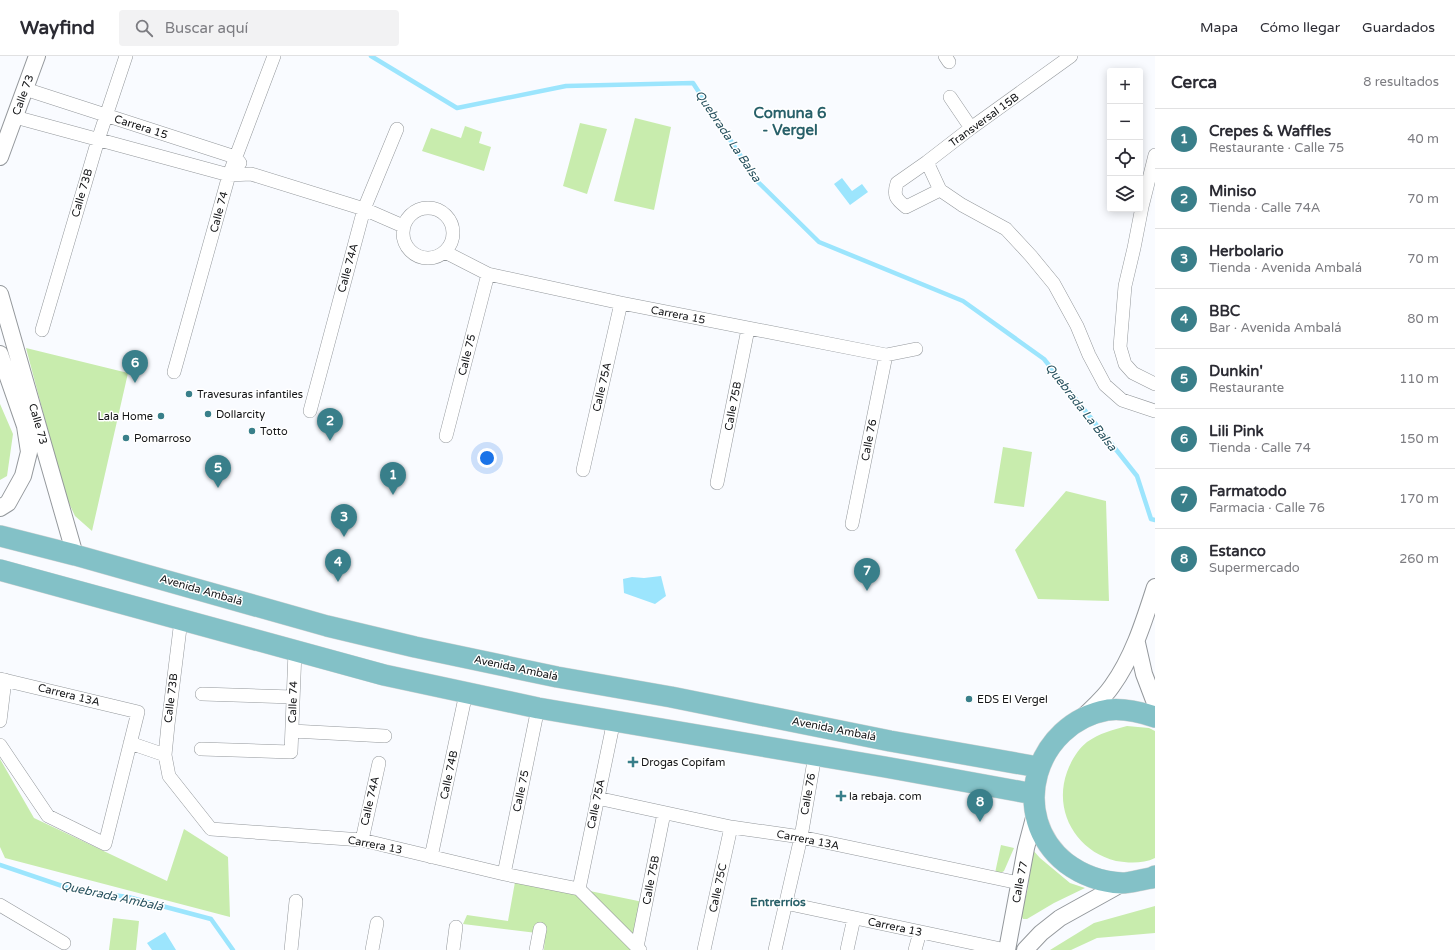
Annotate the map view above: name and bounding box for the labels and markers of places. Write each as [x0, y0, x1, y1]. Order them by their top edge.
pin: 6 [122, 350, 148, 383]
place label: Travesuras infantiles [197, 388, 303, 401]
marker: Travesuras infantiles [184, 389, 194, 399]
place label: Dollarcity [216, 408, 265, 421]
pin: 2 [317, 408, 343, 441]
marker: Dollarcity [203, 409, 213, 419]
place label: Lala Home [98, 410, 153, 423]
marker: Lala Home [156, 411, 166, 421]
place label: Totto [260, 425, 288, 438]
marker: Totto [247, 426, 257, 436]
place label: Pomarroso [134, 432, 191, 445]
marker: Pomarroso [121, 433, 131, 443]
pin: 5 [205, 455, 231, 488]
pin: 1 [380, 462, 406, 495]
pin: 3 [331, 504, 357, 537]
pin: 4 [325, 549, 351, 582]
pin: 7 [854, 558, 880, 591]
place label: EDS El Vergel [977, 693, 1048, 706]
marker: EDS El Vergel [964, 694, 974, 704]
place label: Drogas Copifam [641, 756, 725, 769]
marker: Drogas Copifam [628, 757, 638, 767]
pin: 8 [967, 789, 993, 822]
place label: la rebaja. com [849, 790, 921, 803]
marker: la rebaja. com [836, 791, 846, 801]

